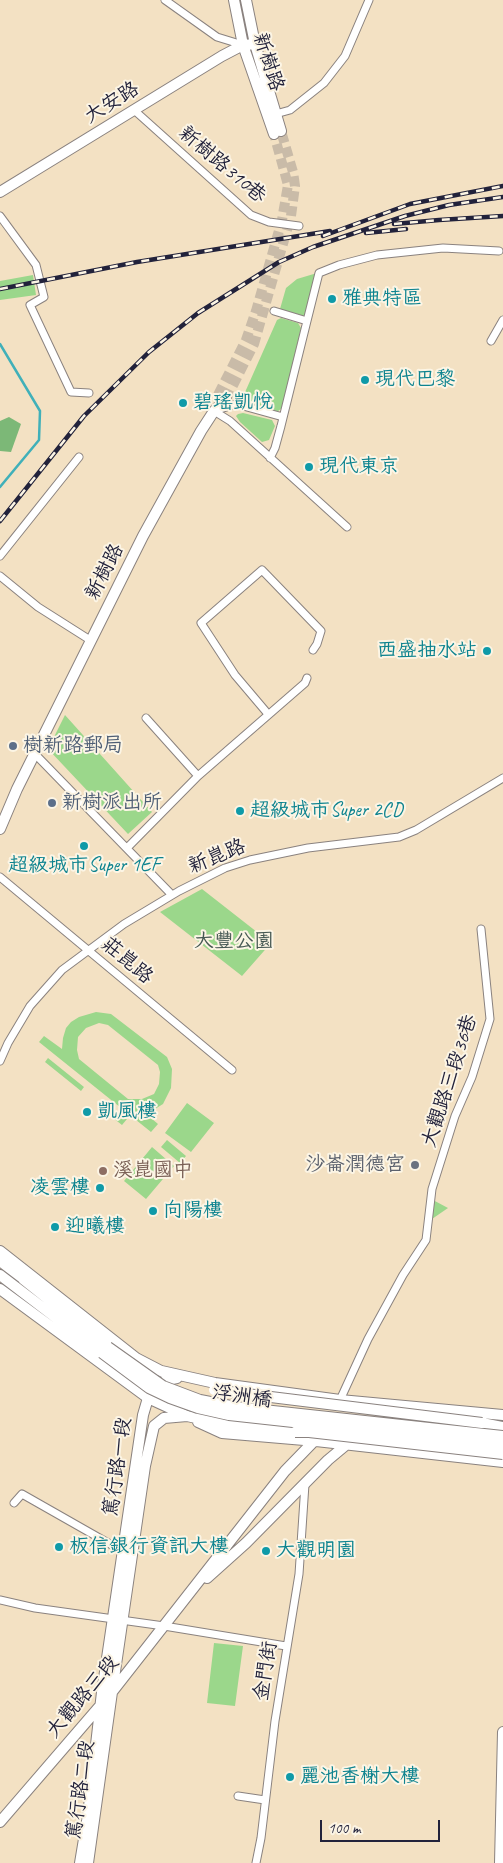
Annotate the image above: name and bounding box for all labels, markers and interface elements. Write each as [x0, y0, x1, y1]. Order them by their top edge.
street label: 新樹路 [247, 30, 289, 94]
street label: 大安路 [80, 77, 144, 129]
street label: 新樹路310巷 [173, 121, 271, 209]
place label: 雅典特區 [342, 287, 422, 311]
marker: 雅典特區 [326, 293, 338, 305]
place label: 現代巴黎 [375, 368, 455, 392]
marker: 現代巴黎 [359, 374, 371, 386]
place label: 碧瑤凱悅 [193, 391, 273, 415]
marker: 碧瑤凱悅 [177, 397, 189, 409]
place label: 現代東京 [319, 455, 399, 479]
marker: 現代東京 [303, 461, 315, 473]
street label: 新樹路 [81, 540, 129, 604]
place label: 西盛抽水站 [377, 639, 477, 663]
marker: 西盛抽水站 [481, 645, 493, 657]
place label: 樹新路郵局 [23, 734, 123, 758]
marker: 樹新路郵局 [7, 740, 19, 752]
place label: 新樹派出所 [62, 791, 162, 815]
marker: 新樹派出所 [46, 797, 58, 809]
place label: 超級城市Super 2CD [250, 799, 403, 823]
marker: 超級城市Super 2CD [234, 805, 246, 817]
street label: 新崑路 [185, 835, 249, 879]
marker: 超級城市Super 1EF [78, 840, 90, 852]
place label: 超級城市Super 1EF [8, 854, 160, 878]
park label: 大豐公園 [194, 930, 274, 954]
street label: 莊崑路 [96, 933, 158, 989]
street label: 大觀路三段36巷 [417, 1012, 483, 1150]
place label: 凱風樓 [97, 1100, 157, 1124]
marker: 凱風樓 [81, 1106, 93, 1118]
place label: 沙崙潤德宮 [305, 1153, 405, 1177]
place label: 溪崑國中 [113, 1159, 193, 1183]
marker: 沙崙潤德宮 [409, 1159, 421, 1171]
marker: 溪崑國中 [97, 1165, 109, 1177]
place label: 凌雲樓 [30, 1176, 90, 1200]
marker: 凌雲樓 [94, 1182, 106, 1194]
place label: 向陽樓 [163, 1199, 223, 1223]
marker: 向陽樓 [147, 1205, 159, 1217]
place label: 迎曦樓 [65, 1215, 125, 1239]
marker: 迎曦樓 [49, 1221, 61, 1233]
street label: 浮洲橋 [211, 1381, 273, 1413]
street label: 篤行路一段 [99, 1416, 137, 1518]
place label: 板信銀行資訊大樓 [69, 1535, 229, 1559]
place label: 大觀明園 [276, 1539, 356, 1563]
marker: 板信銀行資訊大樓 [53, 1541, 65, 1553]
marker: 大觀明園 [260, 1545, 272, 1557]
street label: 金門街 [249, 1639, 283, 1703]
street label: 大觀路三段 [42, 1651, 124, 1743]
street label: 篤行路二段 [62, 1739, 100, 1841]
place label: 麗池香榭大樓 [300, 1765, 420, 1789]
marker: 麗池香榭大樓 [284, 1771, 296, 1783]
scale bar [323, 1810, 443, 1842]
text: 100 m [328, 1819, 360, 1838]

